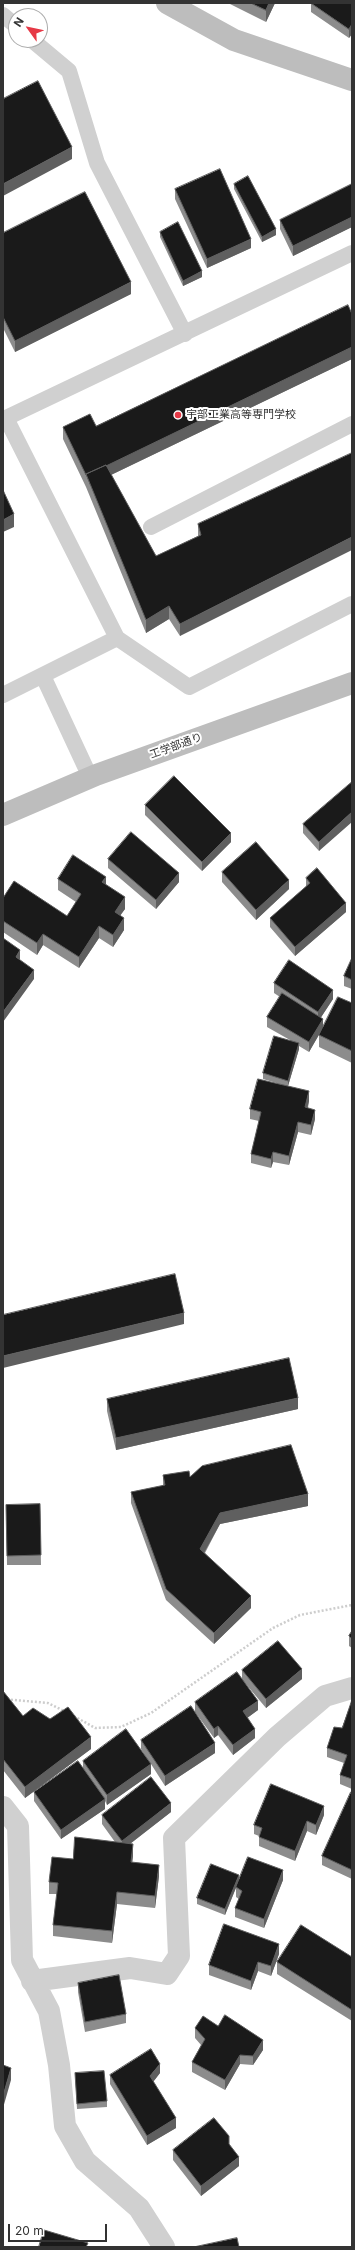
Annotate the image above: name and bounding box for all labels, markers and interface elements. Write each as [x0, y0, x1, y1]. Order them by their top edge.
north arrow [8, 8, 48, 48]
text: N [11, 15, 27, 29]
place label: 宇部工業高等専門学校 [186, 408, 296, 422]
marker: 宇部工業高等専門学校 [173, 410, 183, 420]
street label: 工学部通り [148, 730, 204, 762]
scale bar [10, 2216, 109, 2242]
text: 20 m [15, 2223, 44, 2238]

